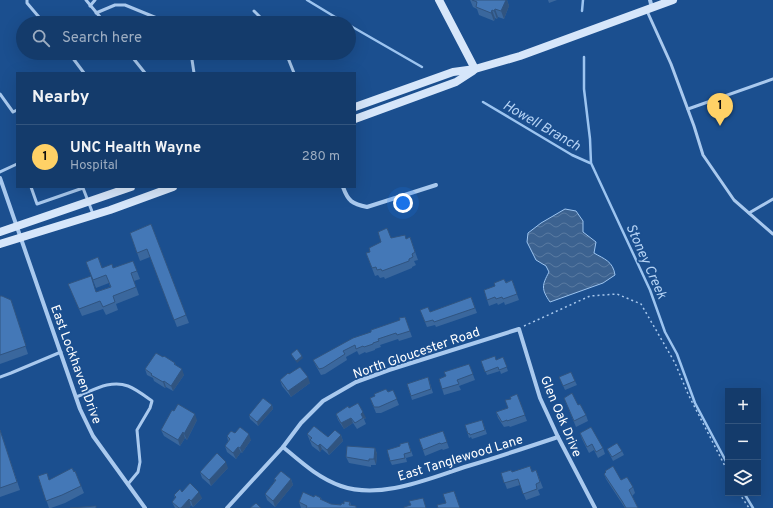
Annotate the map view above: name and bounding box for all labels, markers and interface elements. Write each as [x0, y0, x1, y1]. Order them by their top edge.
search box [16, 16, 356, 60]
icon: search [30, 27, 52, 49]
text: Search here [62, 29, 142, 48]
text: Nearby [32, 87, 89, 109]
pin: 1 [707, 93, 733, 126]
water label: Howell Branch [499, 97, 583, 156]
text: UNC Health Wayne [70, 139, 201, 158]
text: 1 [42, 149, 48, 165]
text: 280 m [302, 149, 340, 165]
text: Hospital [70, 158, 118, 174]
your location [393, 193, 413, 213]
water label: Stoney Creek [622, 221, 670, 303]
street label: East Lockhaven Drive [46, 303, 104, 426]
street label: North Gloucester Road [351, 325, 482, 383]
street label: Glen Oak Drive [536, 374, 584, 460]
map controls [725, 388, 761, 496]
button: + [725, 388, 761, 424]
button: − [725, 424, 761, 460]
street label: East Tanglewood Lane [396, 432, 525, 486]
button: layers [725, 460, 761, 496]

